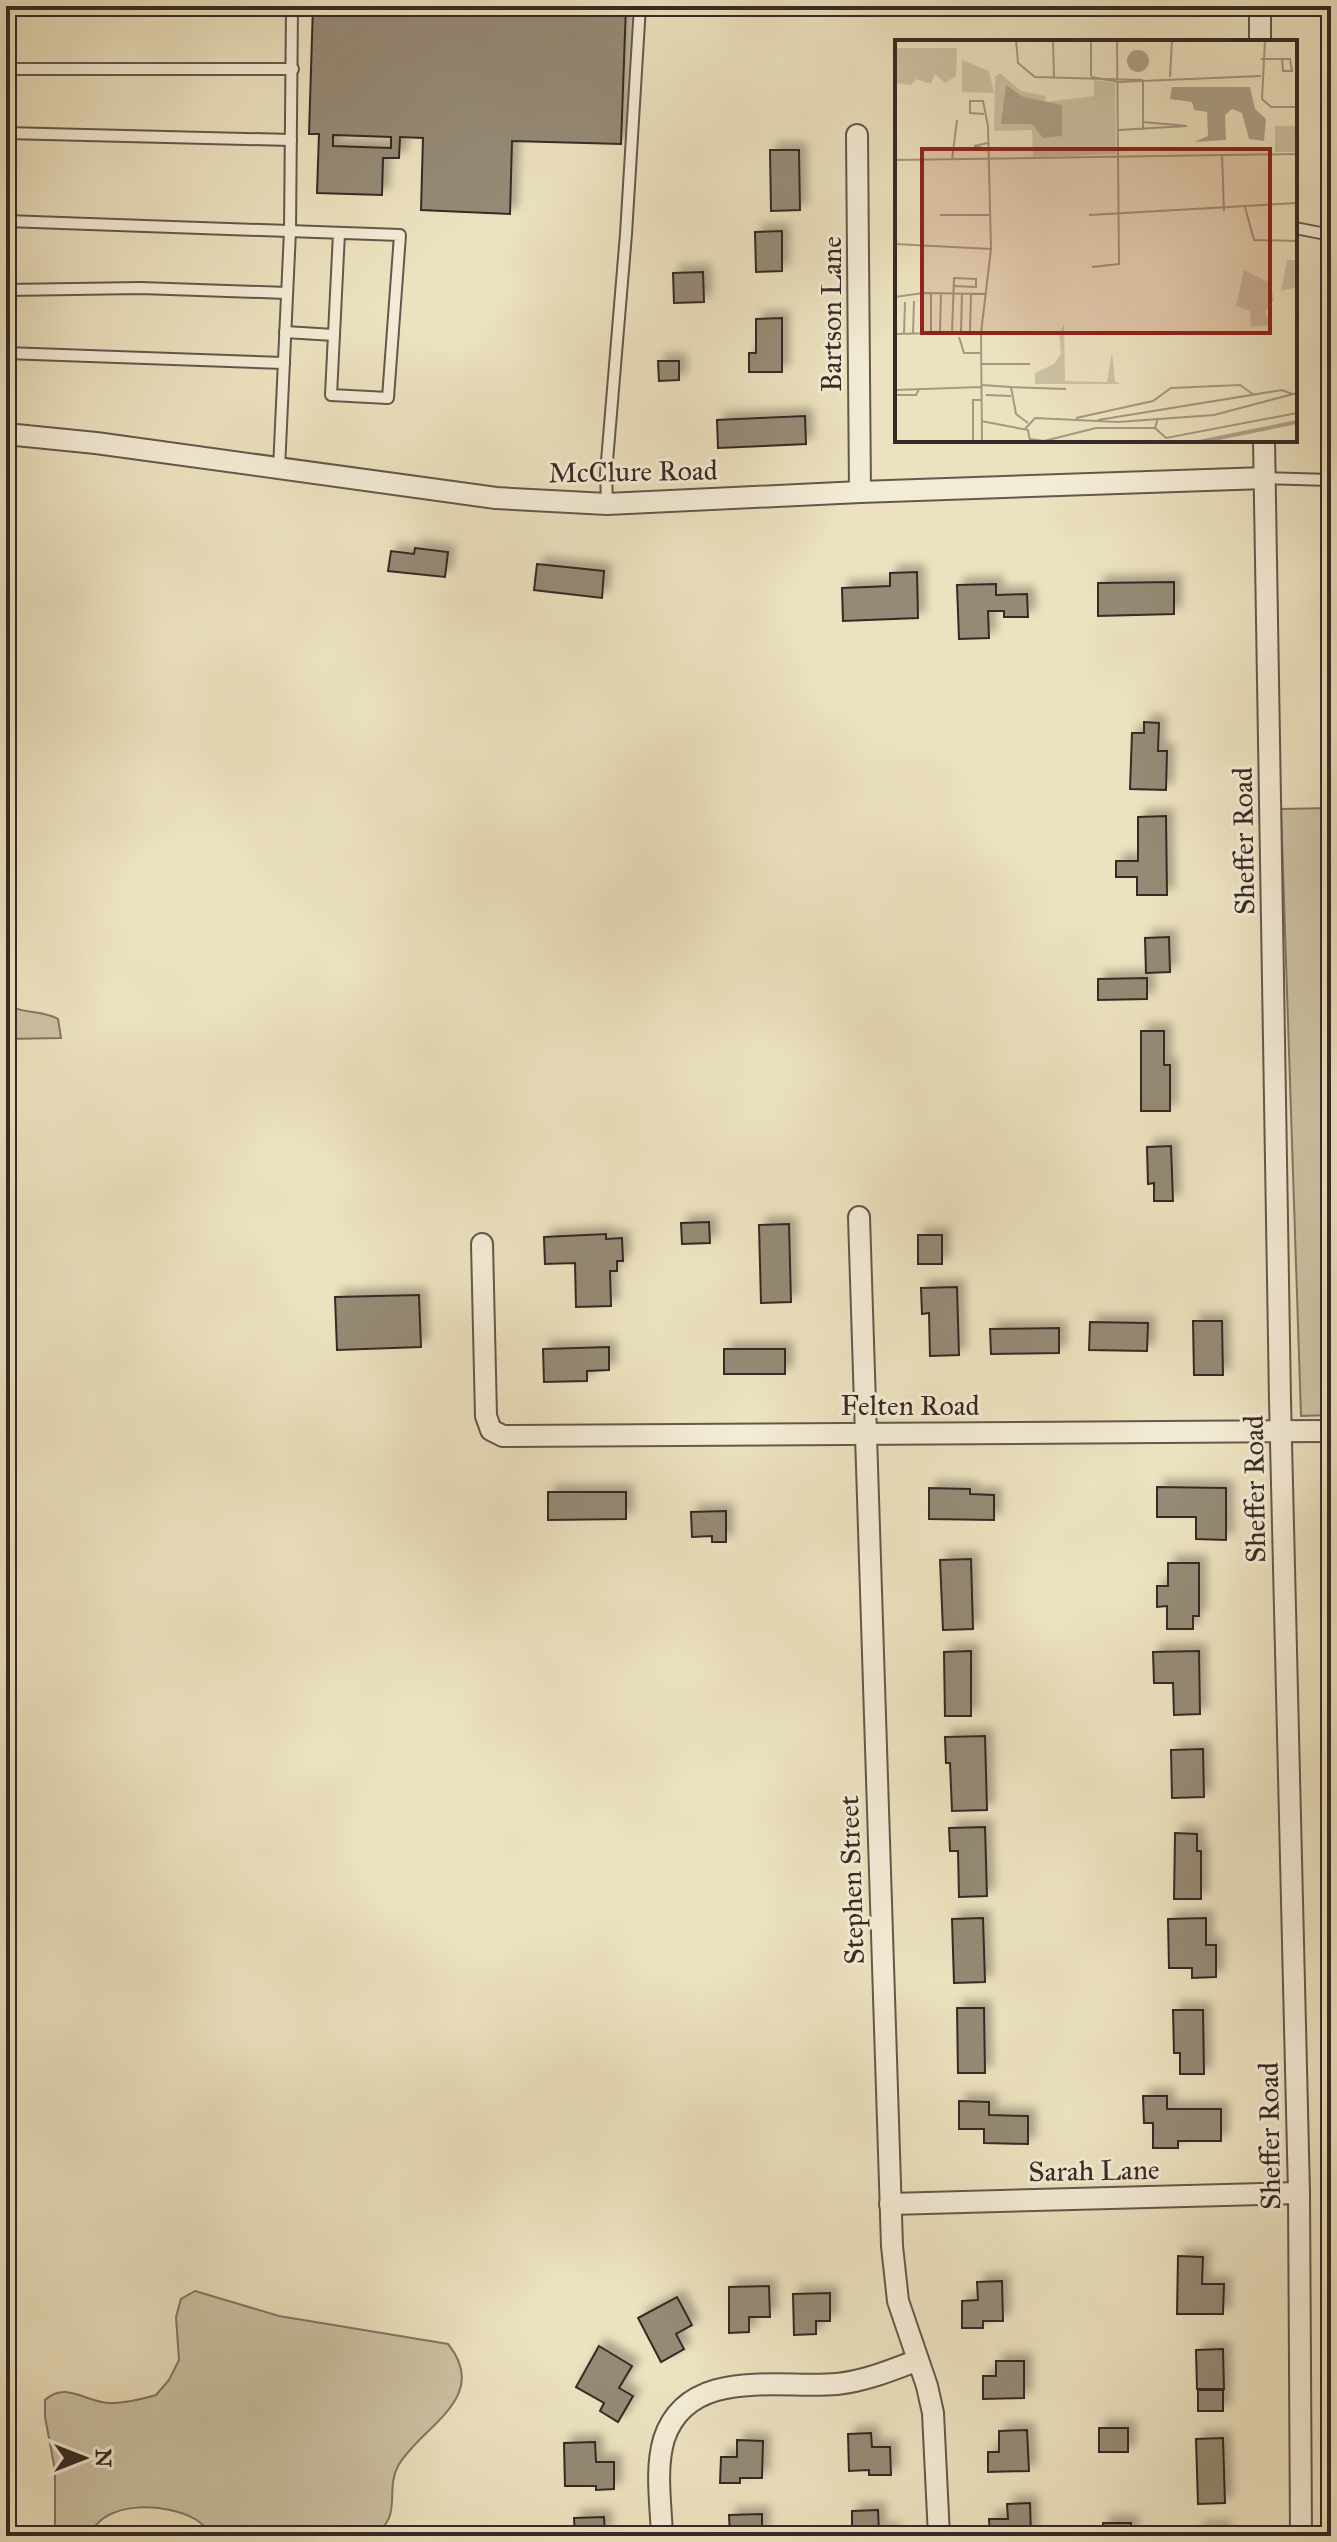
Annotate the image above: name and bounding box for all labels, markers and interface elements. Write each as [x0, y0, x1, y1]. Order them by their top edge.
inset map [895, 40, 1297, 442]
street label: Bartson Lane [814, 236, 849, 392]
street label: McClure Road [548, 453, 718, 490]
street label: Sheffer Road [1225, 767, 1262, 915]
street label: Felten Road [840, 1388, 980, 1423]
street label: Sheffer Road [1236, 1415, 1273, 1563]
street label: Stephen Street [831, 1795, 872, 1965]
street label: Sheffer Road [1251, 2062, 1288, 2210]
street label: Sarah Lane [1028, 2152, 1160, 2189]
north arrow [44, 2418, 124, 2498]
text: N [90, 2449, 117, 2468]

